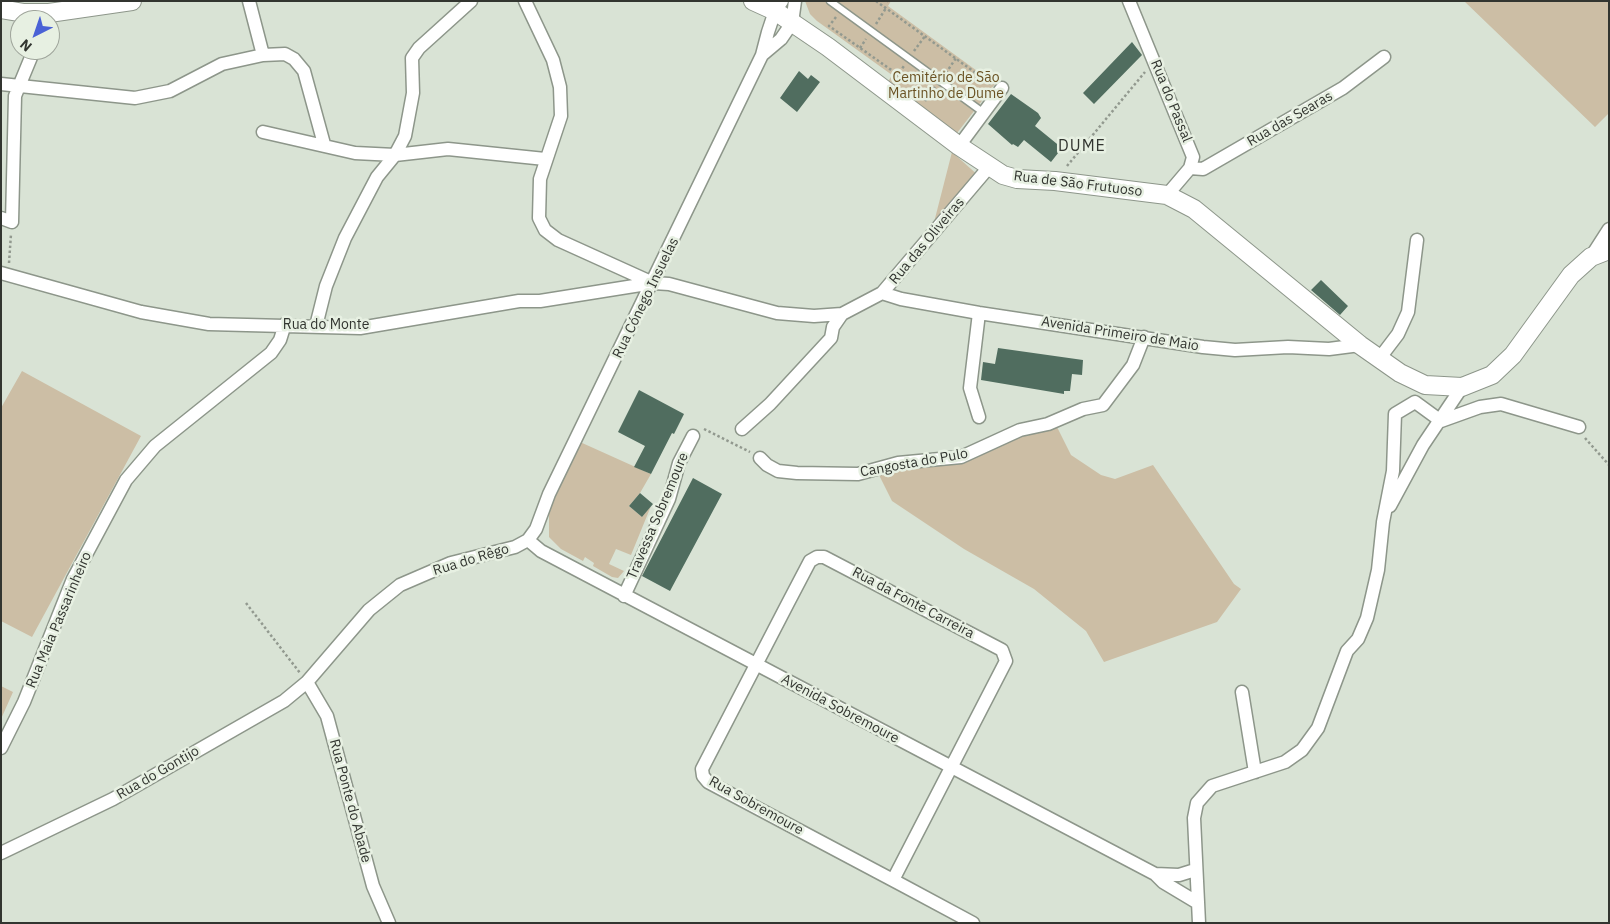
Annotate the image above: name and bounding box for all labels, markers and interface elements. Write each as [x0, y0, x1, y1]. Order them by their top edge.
north arrow [10, 10, 60, 60]
text: N [16, 35, 36, 56]
street label: Rua do Passal [1147, 57, 1195, 145]
park label: Cemitério de São Martinho de Dume [888, 70, 1004, 102]
street label: Rua das Searas [1244, 88, 1336, 150]
district label: DUME [1058, 136, 1106, 156]
street label: Rua de São Frutuoso [1013, 168, 1143, 200]
street label: Rua das Oliveiras [886, 194, 968, 288]
street label: Rua Cónego Insuelas [609, 235, 683, 361]
street label: Avenida Primeiro de Maio [1040, 313, 1200, 355]
street label: Rua do Monte [283, 317, 369, 333]
street label: Cangosta do Pulo [859, 445, 969, 481]
street label: Travessa Sobremoure [624, 450, 692, 582]
street label: Rua do Rêgo [431, 540, 511, 580]
street label: Rua Maia Passarinheiro [23, 549, 95, 691]
street label: Rua da Fonte Carreira [849, 564, 977, 642]
street label: Avenida Sobremoure [778, 671, 902, 747]
street label: Rua Ponte do Abade [325, 737, 375, 865]
street label: Rua do Gontijo [114, 743, 202, 803]
street label: Rua Sobremoure [706, 773, 806, 839]

